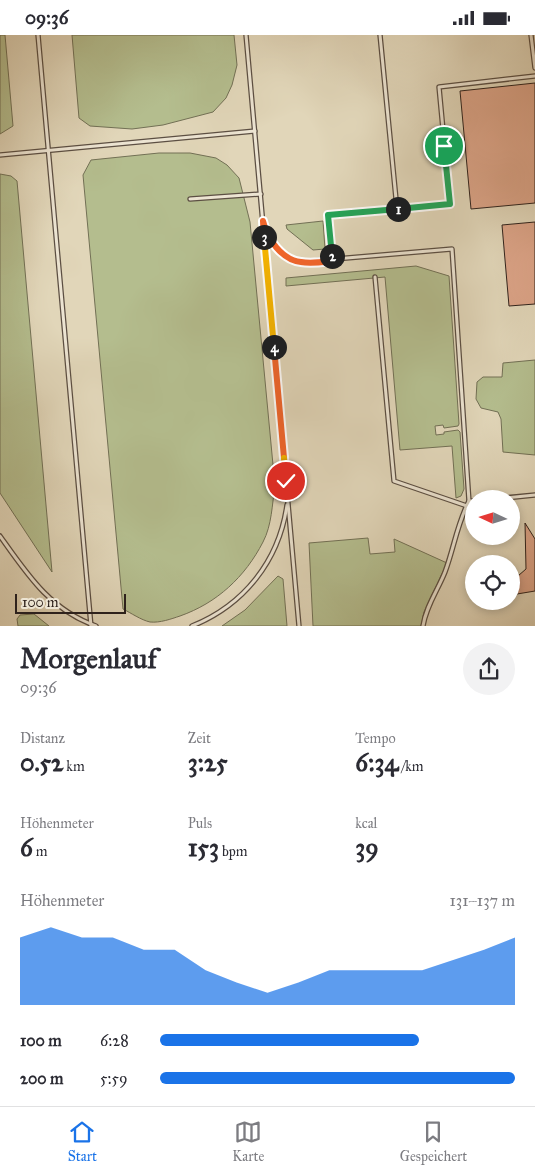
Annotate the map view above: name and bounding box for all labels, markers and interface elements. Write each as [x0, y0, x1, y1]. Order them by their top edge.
text: 09:36 [25, 6, 68, 29]
pin [423, 125, 465, 167]
icon: arrive [430, 132, 458, 160]
pin: 1 [386, 197, 410, 221]
text: 1 [396, 201, 401, 218]
pin: 3 [252, 225, 276, 249]
text: 3 [262, 229, 267, 246]
pin: 2 [320, 243, 344, 269]
text: 2 [329, 248, 336, 265]
pin: 4 [262, 335, 286, 359]
text: 4 [271, 339, 278, 356]
pin [265, 460, 307, 502]
icon: check [272, 467, 300, 495]
north arrow [465, 490, 520, 545]
map controls [465, 490, 520, 610]
button: locate [465, 555, 520, 610]
scale bar [15, 591, 126, 614]
text: 100 m [22, 594, 59, 611]
text: Morgenlauf [20, 641, 157, 676]
button: share [463, 643, 515, 695]
text: 09:36 [20, 678, 57, 697]
text: Distanz [20, 730, 65, 747]
text: Zeit [188, 730, 211, 747]
text: Tempo [355, 730, 396, 747]
text: 0.52 [20, 747, 63, 778]
text: 3:25 [188, 747, 228, 778]
text: 6:34 [355, 747, 398, 778]
text: km [63, 758, 85, 775]
text: /km [398, 758, 423, 775]
text: Höhenmeter [20, 815, 94, 832]
text: Puls [188, 815, 212, 832]
text: kcal [355, 815, 377, 832]
text: 6 [20, 832, 33, 863]
text: 153 [188, 832, 219, 863]
text: 39 [355, 832, 379, 863]
text: m [33, 843, 48, 860]
text: bpm [219, 843, 248, 860]
text: Höhenmeter [20, 891, 104, 910]
text: 131–137 m [449, 891, 515, 910]
text: 100 m [20, 1031, 62, 1050]
text: 6:28 [100, 1031, 129, 1050]
text: 200 m [20, 1069, 63, 1088]
text: 5:59 [100, 1069, 128, 1088]
tab: Start [68, 1118, 97, 1165]
tab: Karte [232, 1118, 264, 1165]
tab: Gespeichert [400, 1118, 467, 1165]

